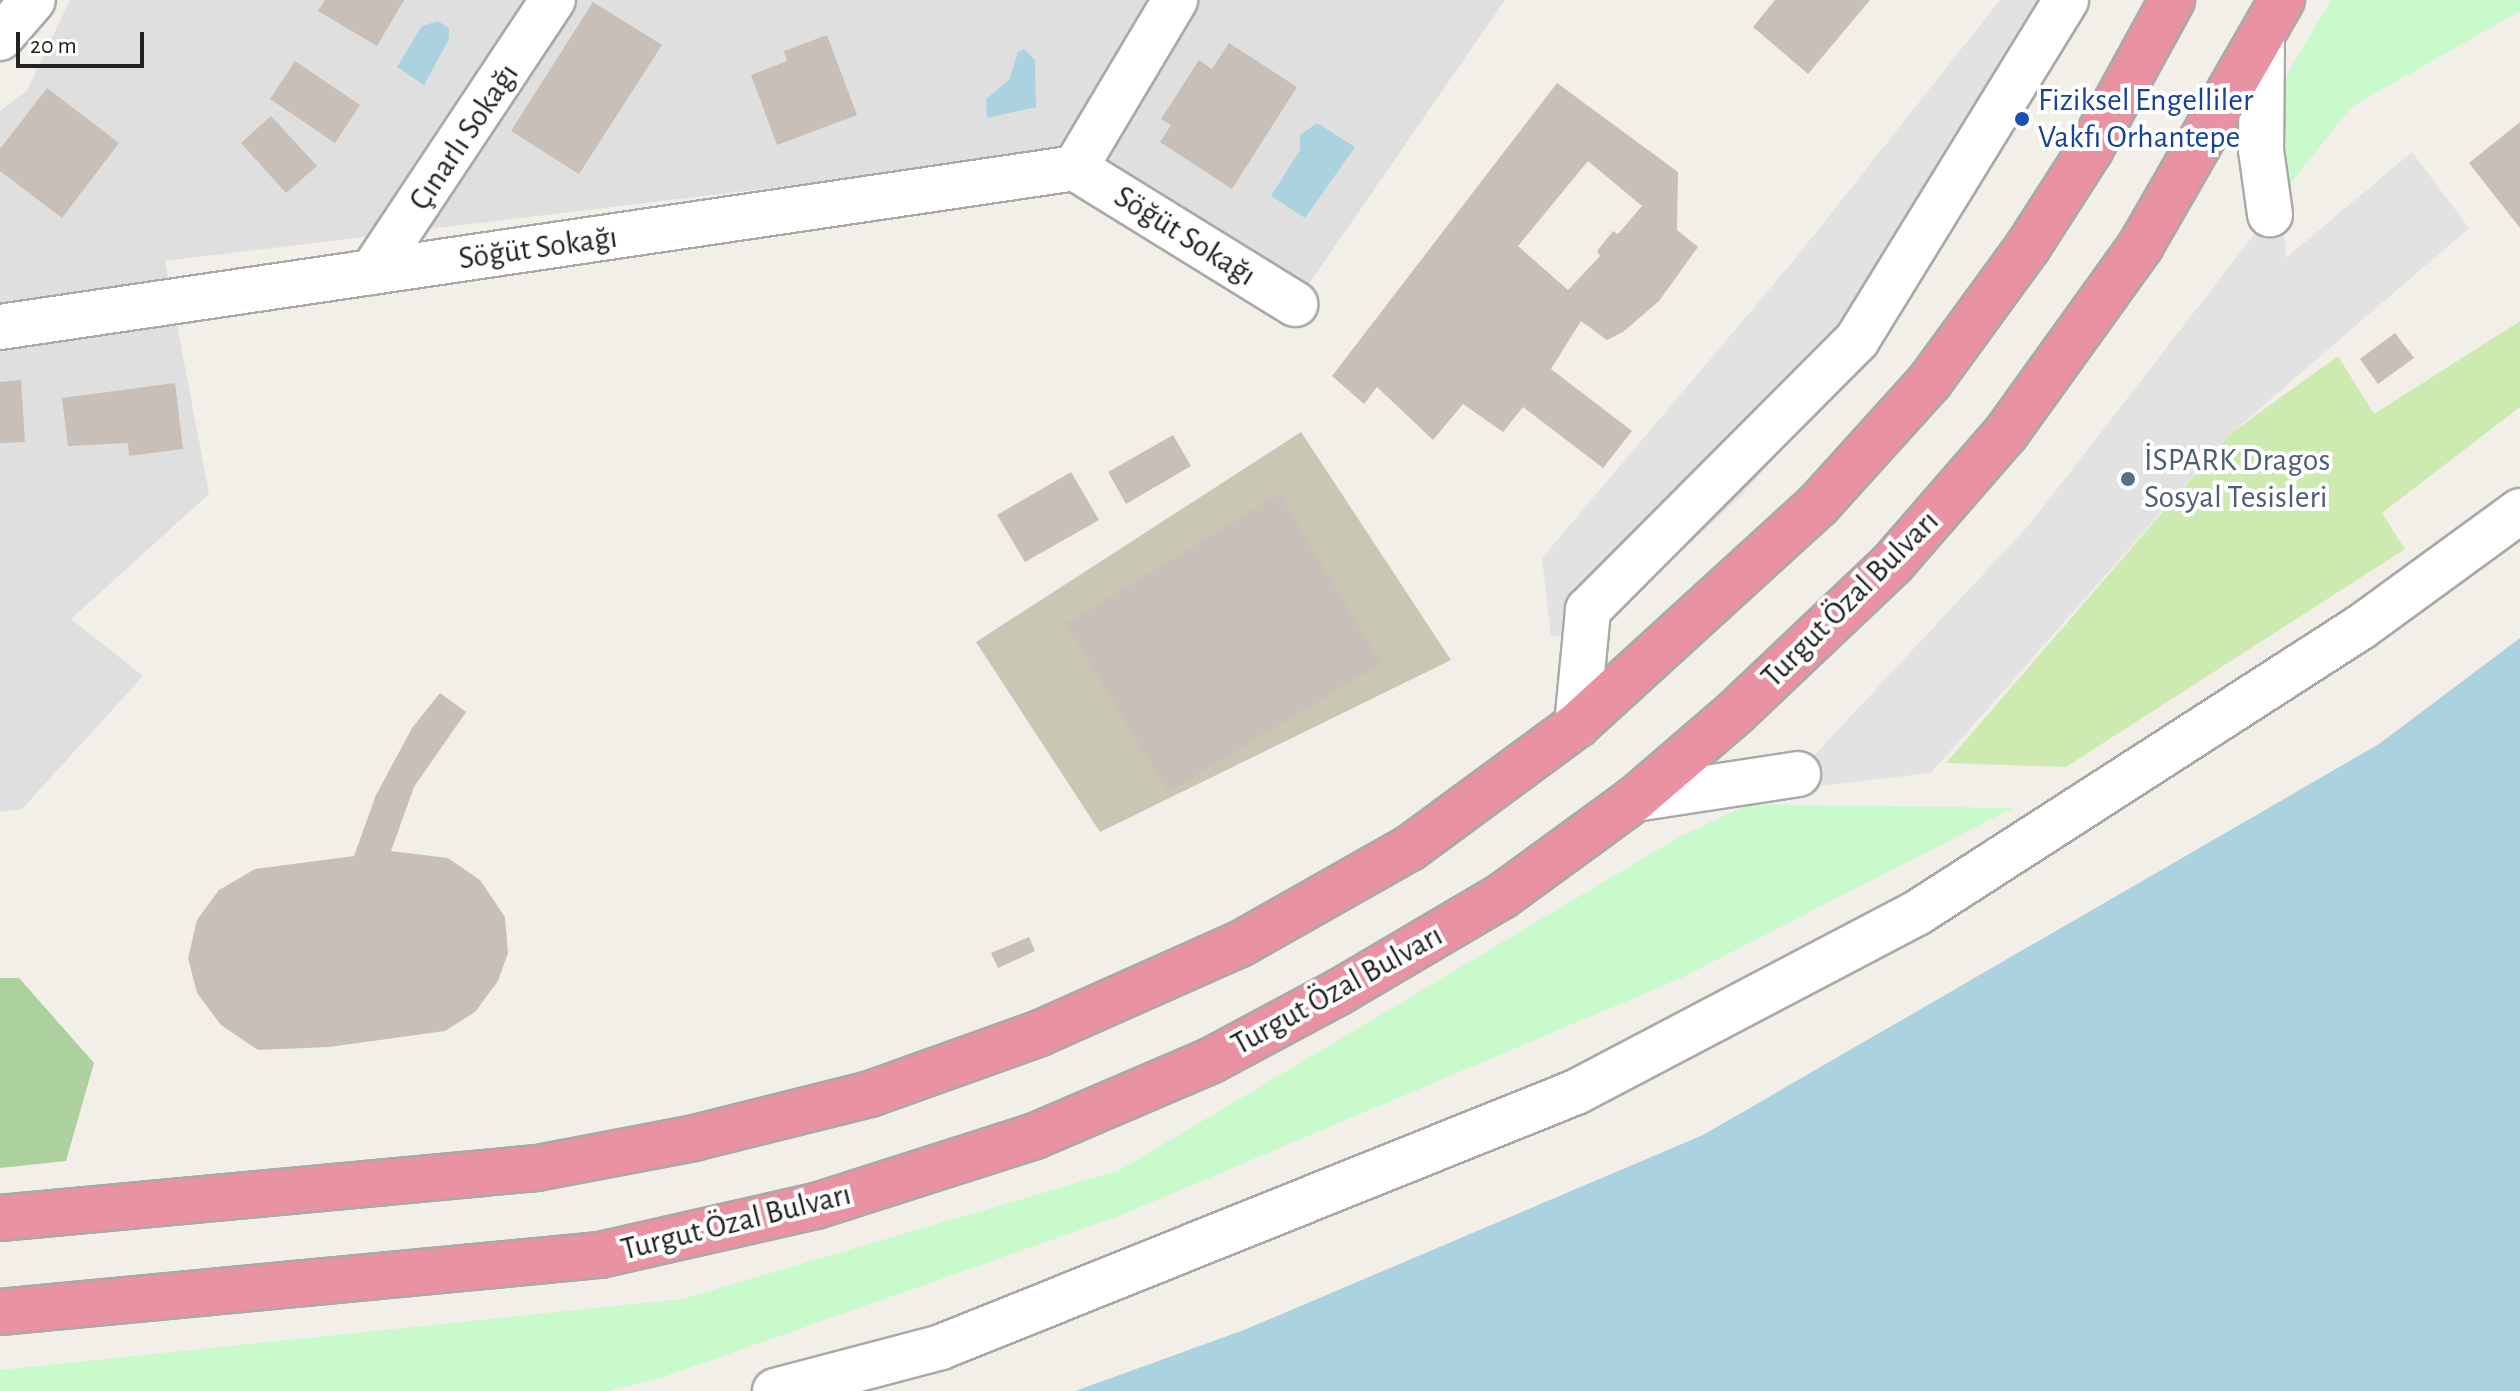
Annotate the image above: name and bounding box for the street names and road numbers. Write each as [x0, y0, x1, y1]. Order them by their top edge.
street label: Çınarlı Sokağı [401, 56, 527, 218]
street label: Söğüt Sokağı [1107, 177, 1263, 295]
street label: Söğüt Sokağı [456, 218, 620, 278]
street label: Turgut Özal Bulvarı [1753, 502, 1947, 696]
street label: Turgut Özal Bulvarı [1225, 916, 1449, 1064]
street label: Turgut Özal Bulvarı [617, 1175, 855, 1269]

